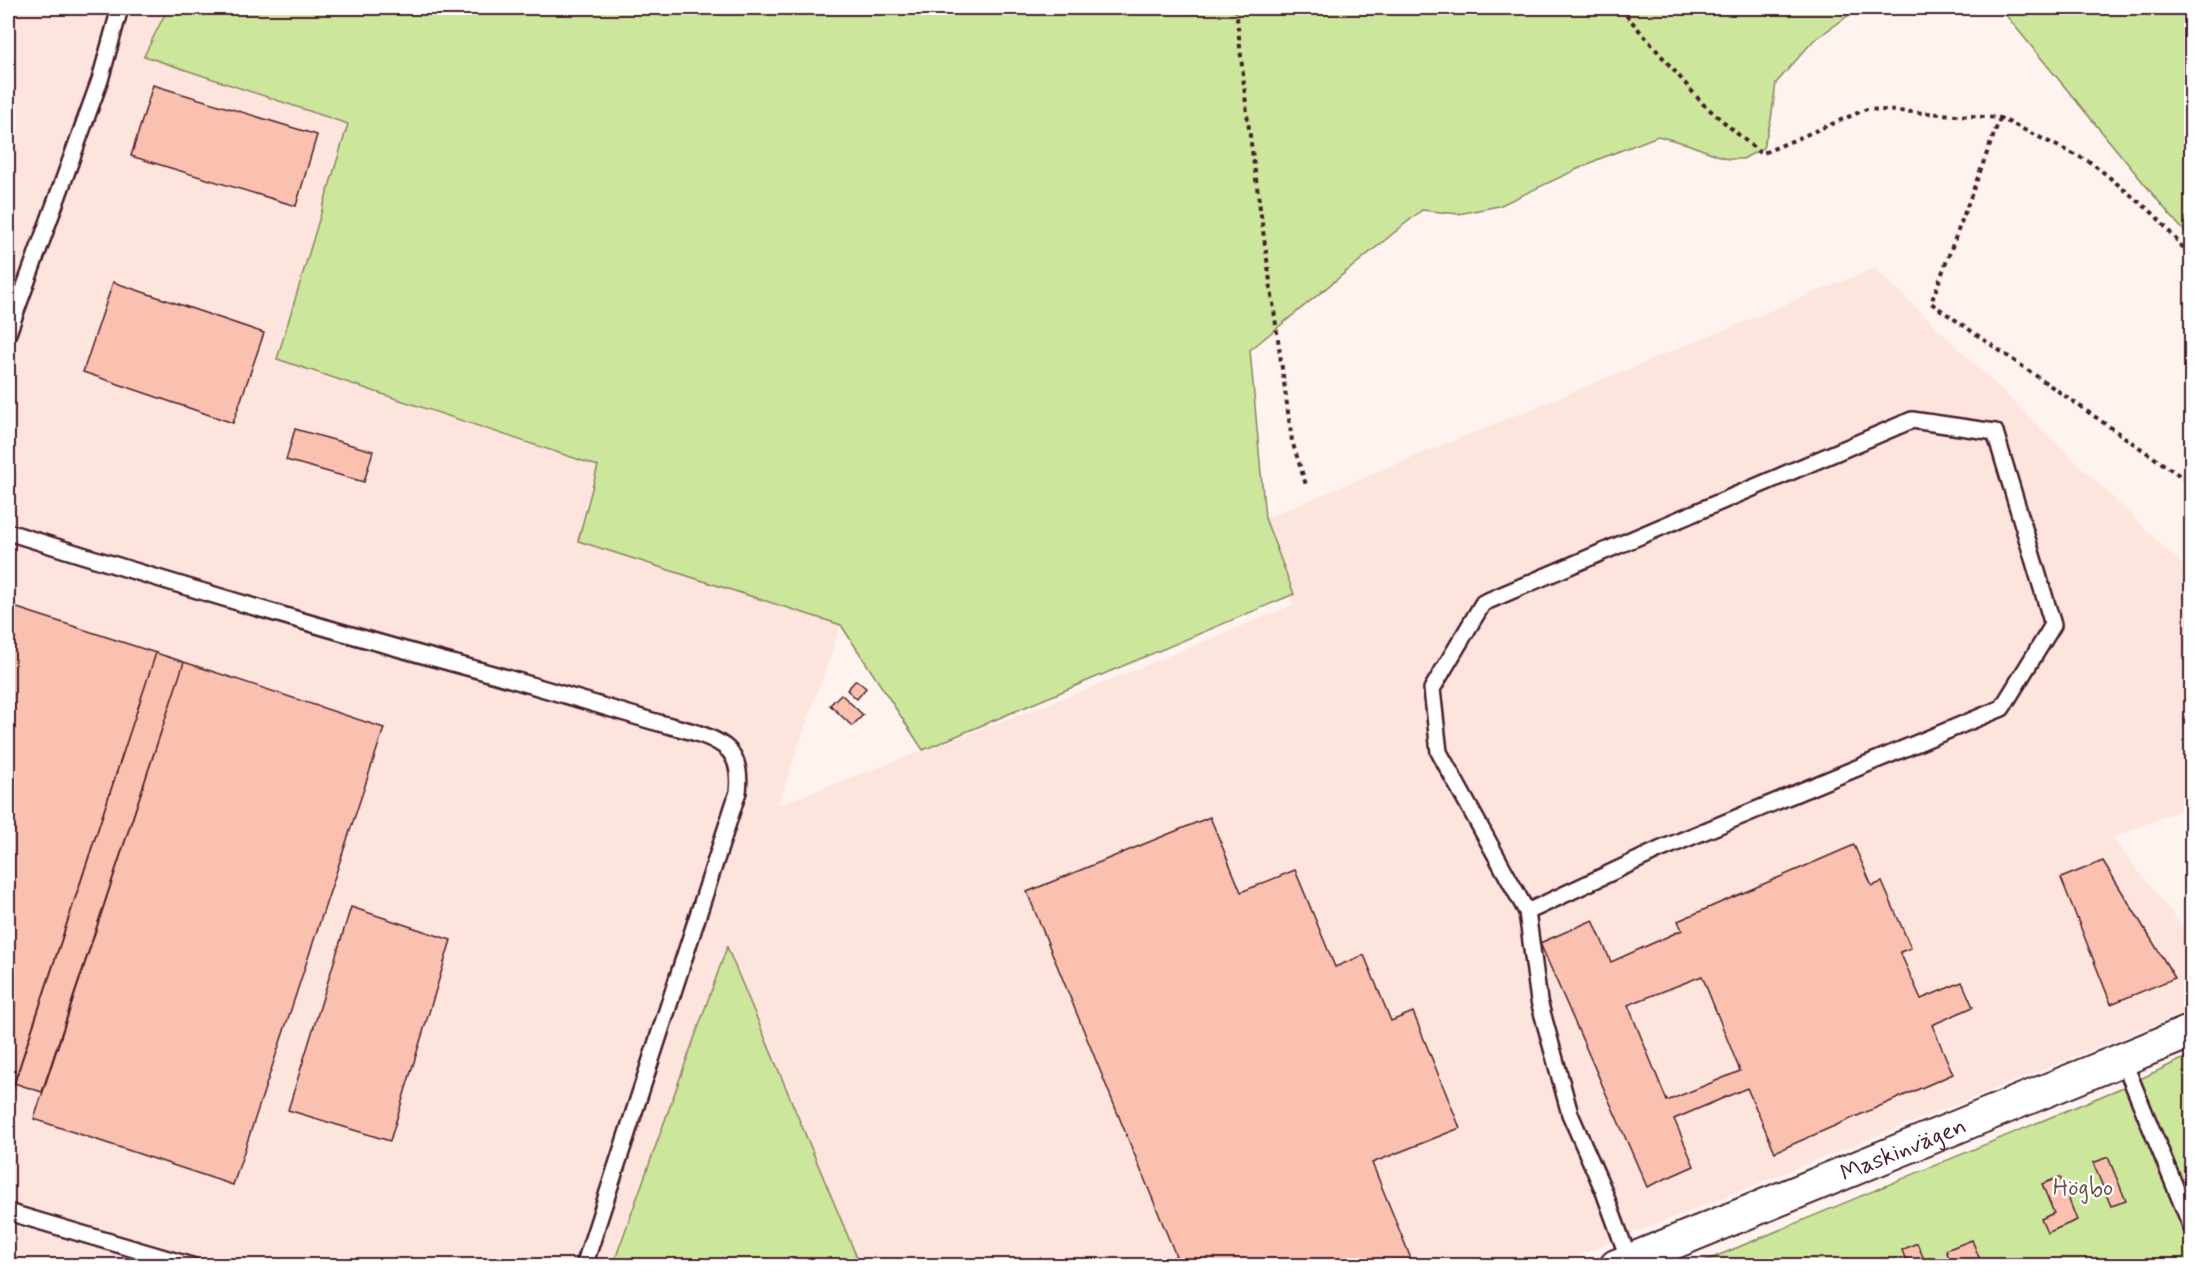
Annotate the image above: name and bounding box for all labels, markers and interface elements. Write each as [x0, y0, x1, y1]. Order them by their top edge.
street label: Maskinvägen [1836, 1111, 1971, 1190]
park label: Högbo [2053, 1173, 2113, 1204]

